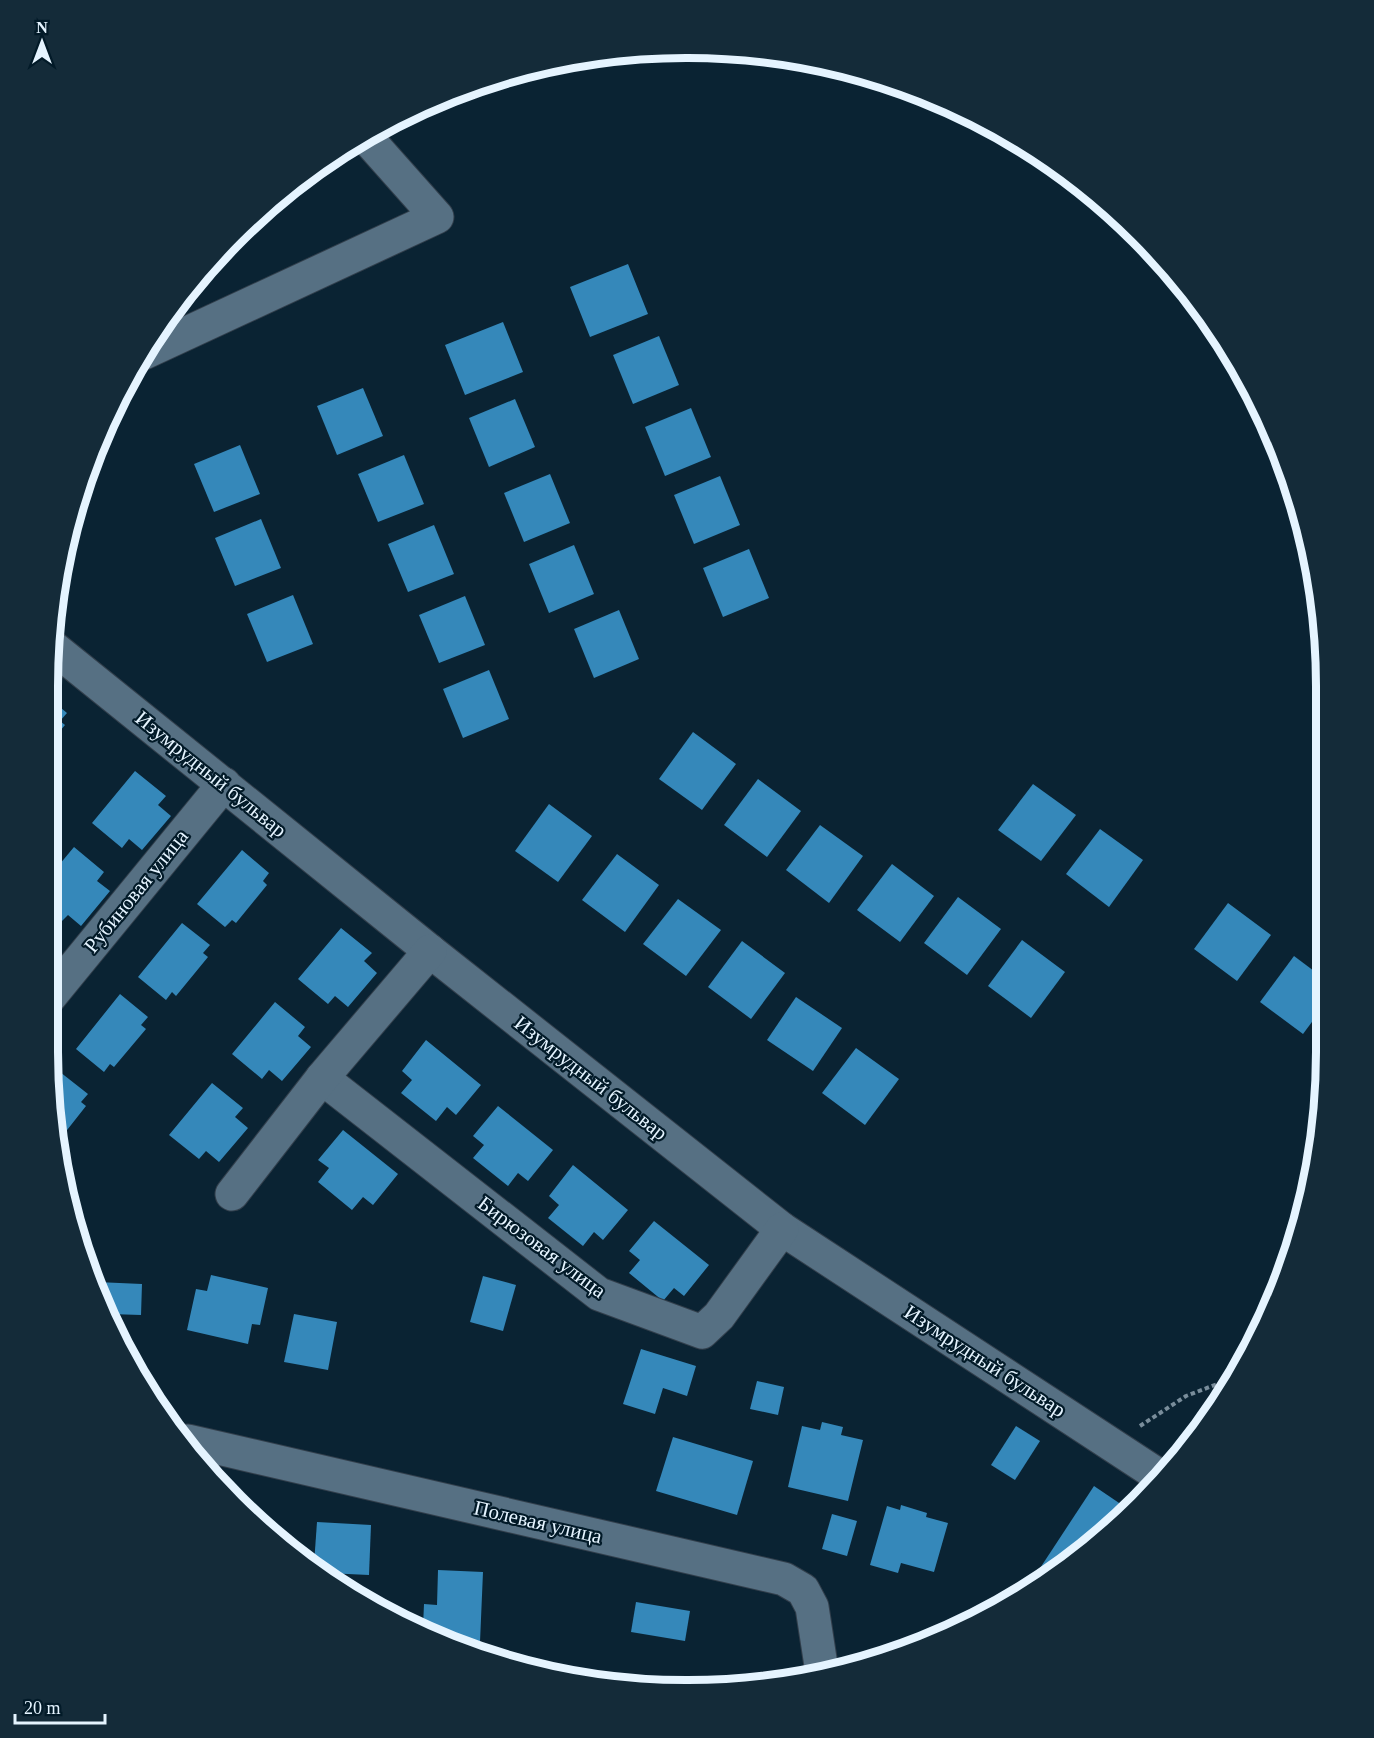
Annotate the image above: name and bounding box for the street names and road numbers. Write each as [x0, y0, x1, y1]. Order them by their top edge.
street label: Изумрудный бульвар [131, 706, 291, 842]
street label: Рубиновая улица [79, 824, 193, 957]
street label: Изумрудный бульвар [510, 1011, 672, 1145]
street label: Бирюзовая улица [473, 1191, 611, 1303]
street label: Изумрудный бульвар [900, 1300, 1070, 1422]
street label: Полевая улица [472, 1496, 605, 1549]

